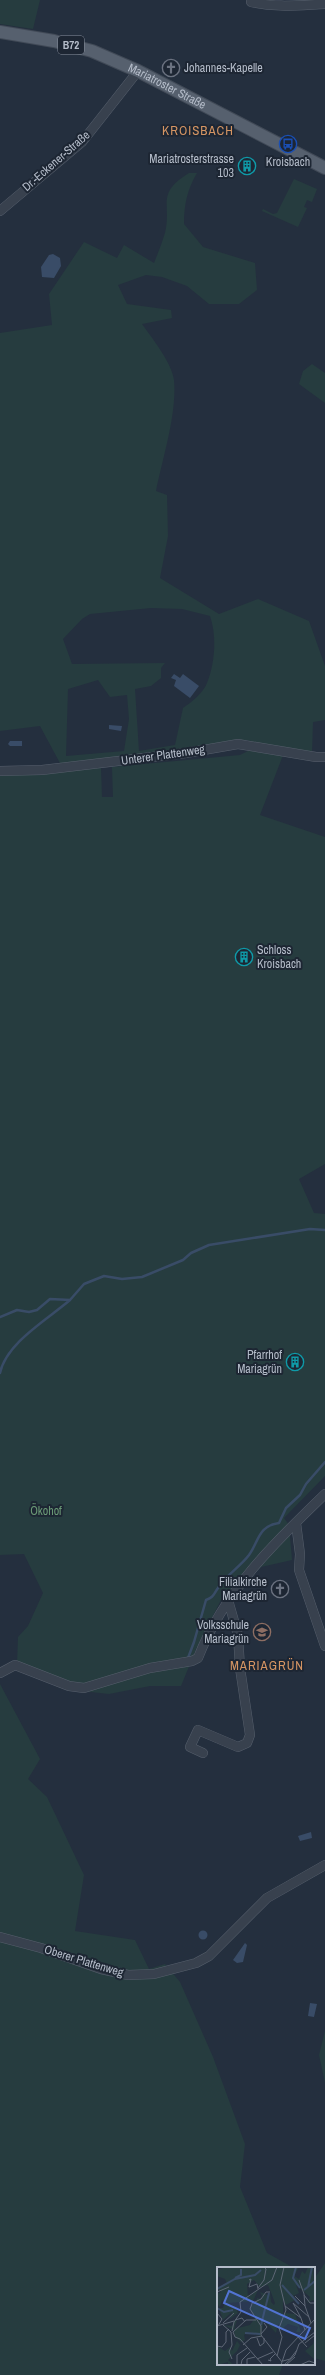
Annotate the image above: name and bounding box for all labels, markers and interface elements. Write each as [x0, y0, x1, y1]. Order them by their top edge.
road number: B72 [58, 36, 84, 54]
church icon: Johannes-Kapelle [161, 58, 181, 78]
street label: Mariatroster Straße [126, 60, 209, 113]
place label: Johannes-Kapelle [184, 60, 263, 76]
district label: KROISBACH [162, 122, 234, 139]
street label: Dr.-Eckener-Straße [19, 127, 93, 195]
bus stop icon: Kroisbach [278, 134, 298, 154]
place label: Mariatrosterstrasse 103 [149, 151, 234, 181]
place label: Kroisbach [266, 154, 310, 170]
building icon: Mariatrosterstrasse 103 [237, 156, 257, 176]
street label: Unterer Plattenweg [120, 741, 206, 769]
place label: Schloss Kroisbach [257, 942, 301, 972]
building icon: Schloss Kroisbach [234, 947, 254, 967]
place label: Pfarrhof Mariagrün [237, 1347, 282, 1377]
building icon: Pfarrhof Mariagrün [285, 1352, 305, 1372]
park label: Ökohof [30, 1502, 62, 1519]
place label: Filialkirche Mariagrün [219, 1574, 267, 1604]
church icon: Filialkirche Mariagrün [270, 1579, 290, 1599]
place label: Volksschule Mariagrün [197, 1617, 249, 1647]
school or university icon: Volksschule Mariagrün [252, 1622, 272, 1642]
district label: MARIAGRÜN [230, 1657, 304, 1674]
street label: Oberer Plattenweg [42, 1941, 126, 1981]
inset map [217, 2267, 315, 2365]

